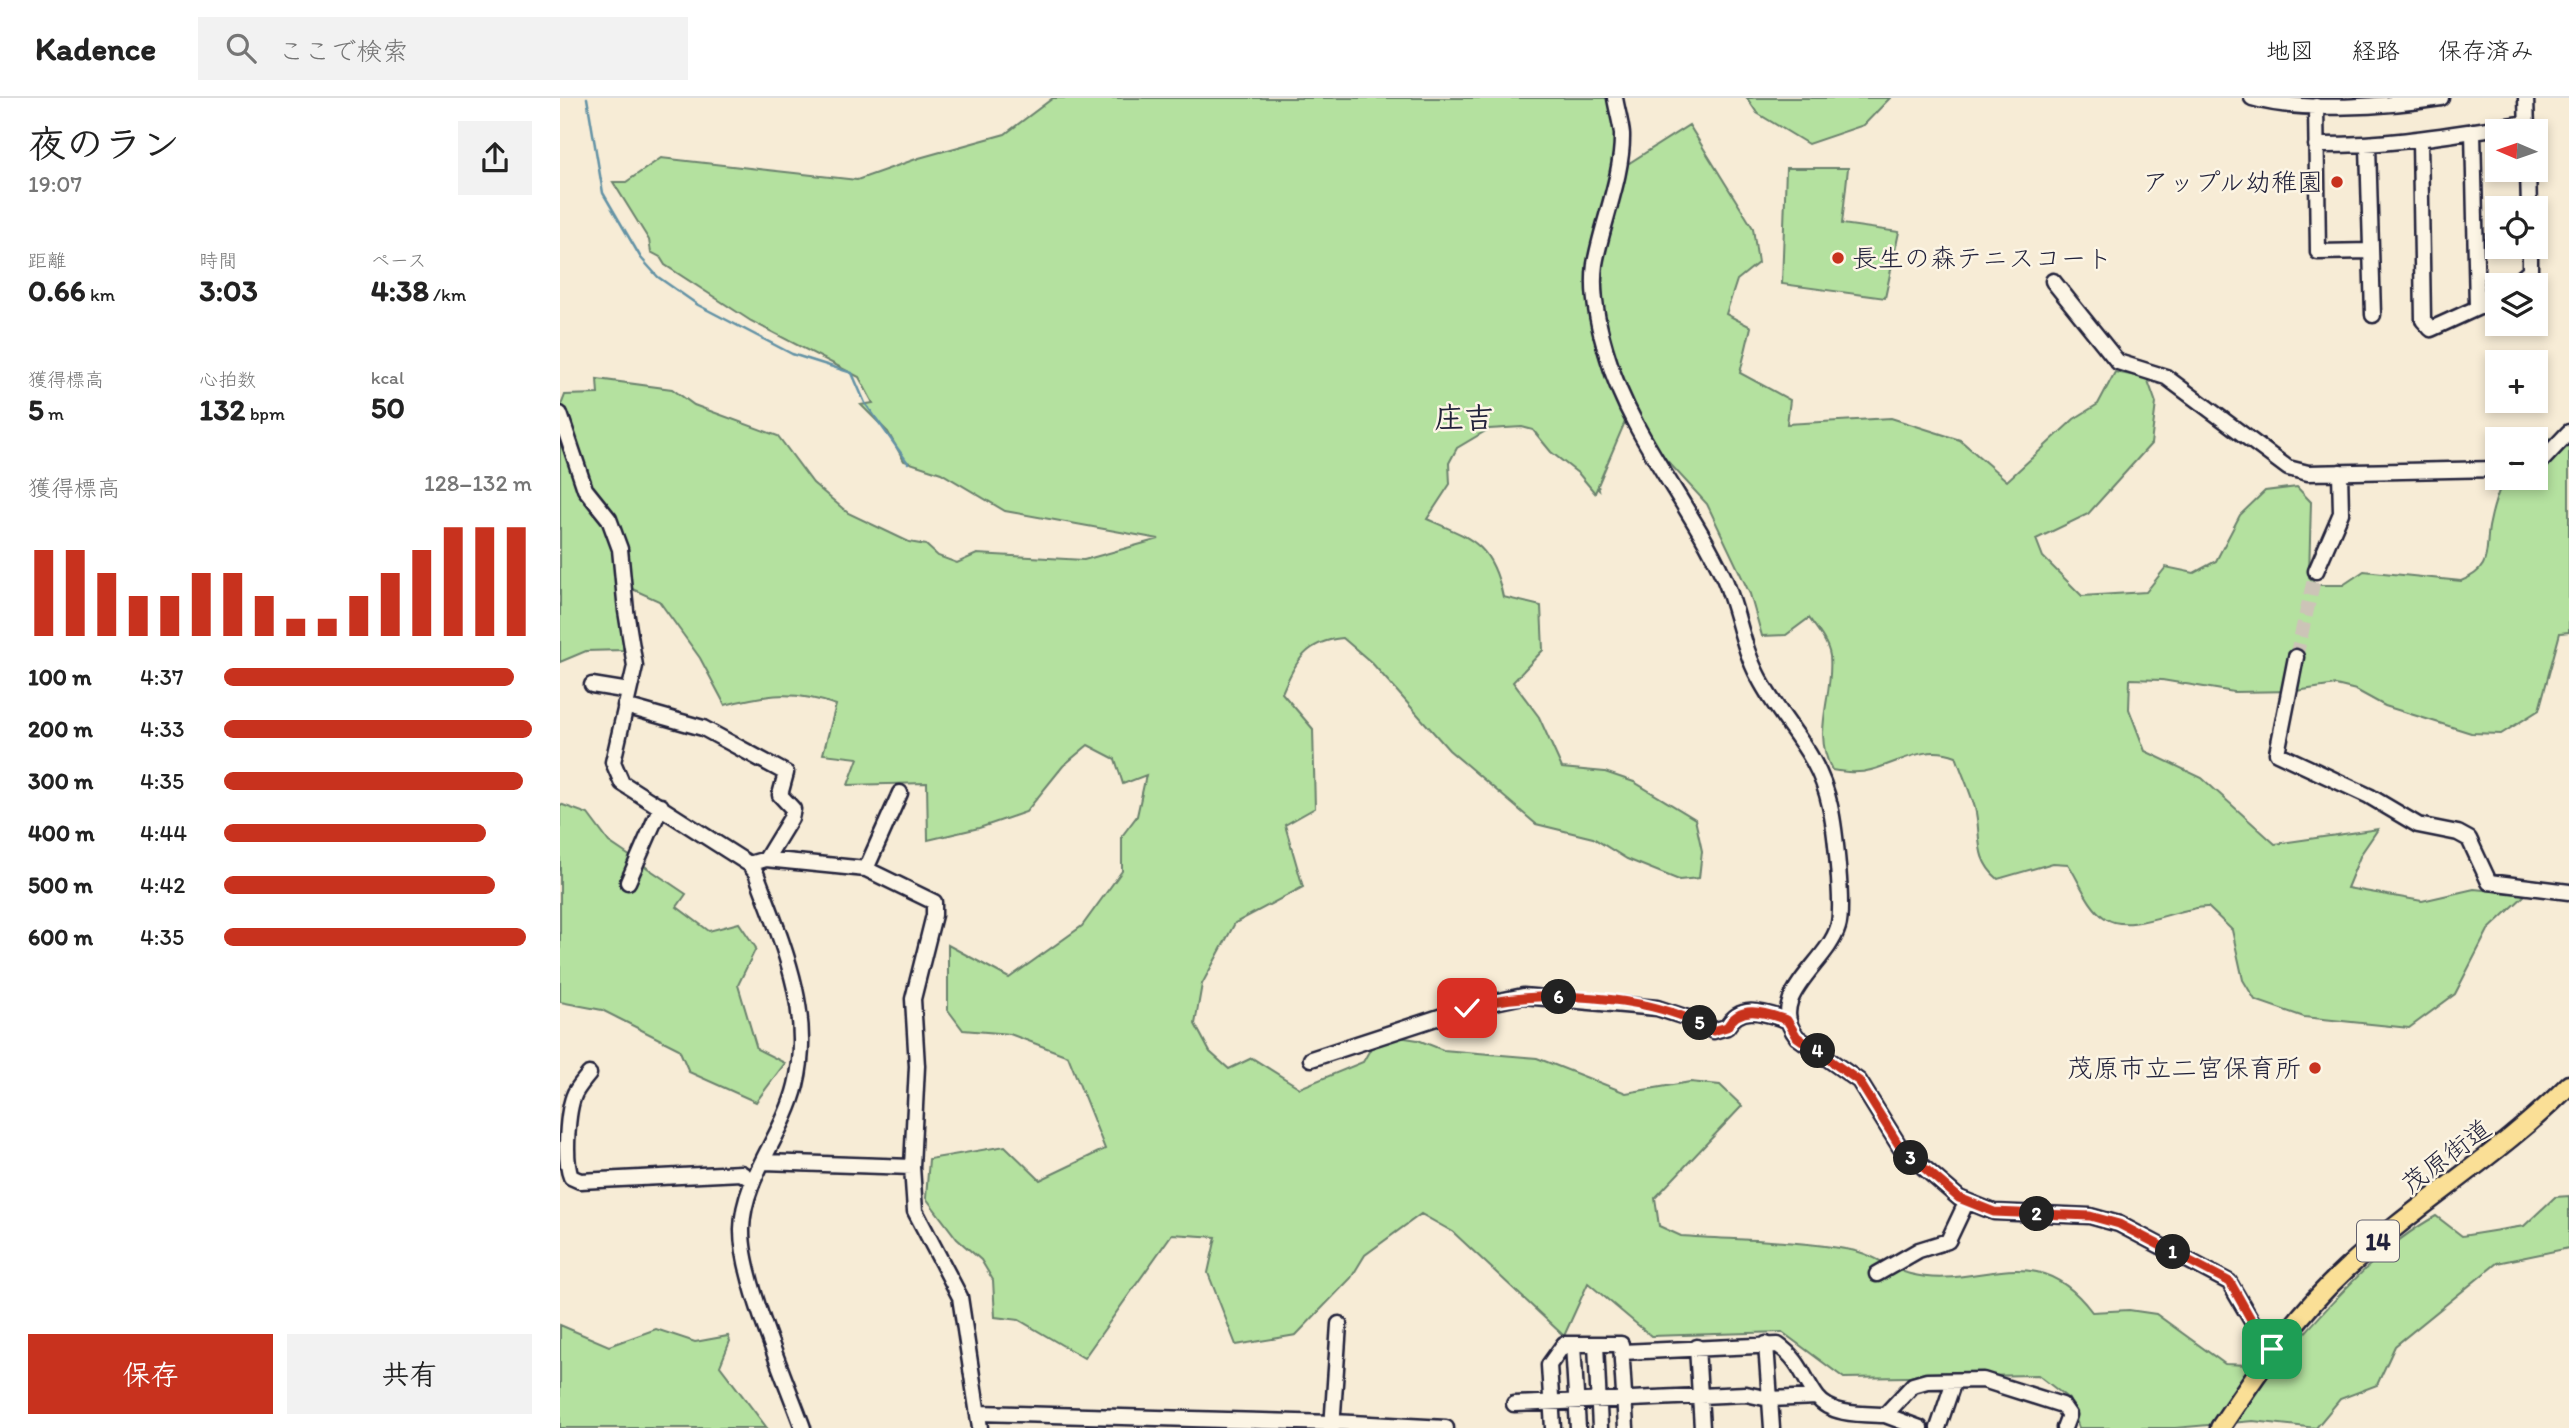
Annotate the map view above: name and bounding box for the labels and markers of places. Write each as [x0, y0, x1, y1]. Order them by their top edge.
place label: アップル幼稚園 [2143, 166, 2323, 198]
marker: アップル幼稚園 [2329, 174, 2345, 190]
place label: 長生の森テニスコート [1852, 242, 2113, 274]
marker: 長生の森テニスコート [1830, 250, 1846, 266]
pin [1437, 978, 1497, 1038]
pin: 6 [1542, 979, 1576, 1014]
pin: 5 [1682, 1006, 1718, 1040]
pin: 4 [1800, 1034, 1836, 1068]
place label: 茂原市立二宮保育所 [2067, 1052, 2301, 1084]
marker: 茂原市立二宮保育所 [2307, 1060, 2323, 1076]
pin: 3 [1894, 1140, 1928, 1176]
pin: 2 [2020, 1196, 2054, 1232]
pin: 1 [2156, 1234, 2190, 1270]
pin [2242, 1319, 2302, 1379]

